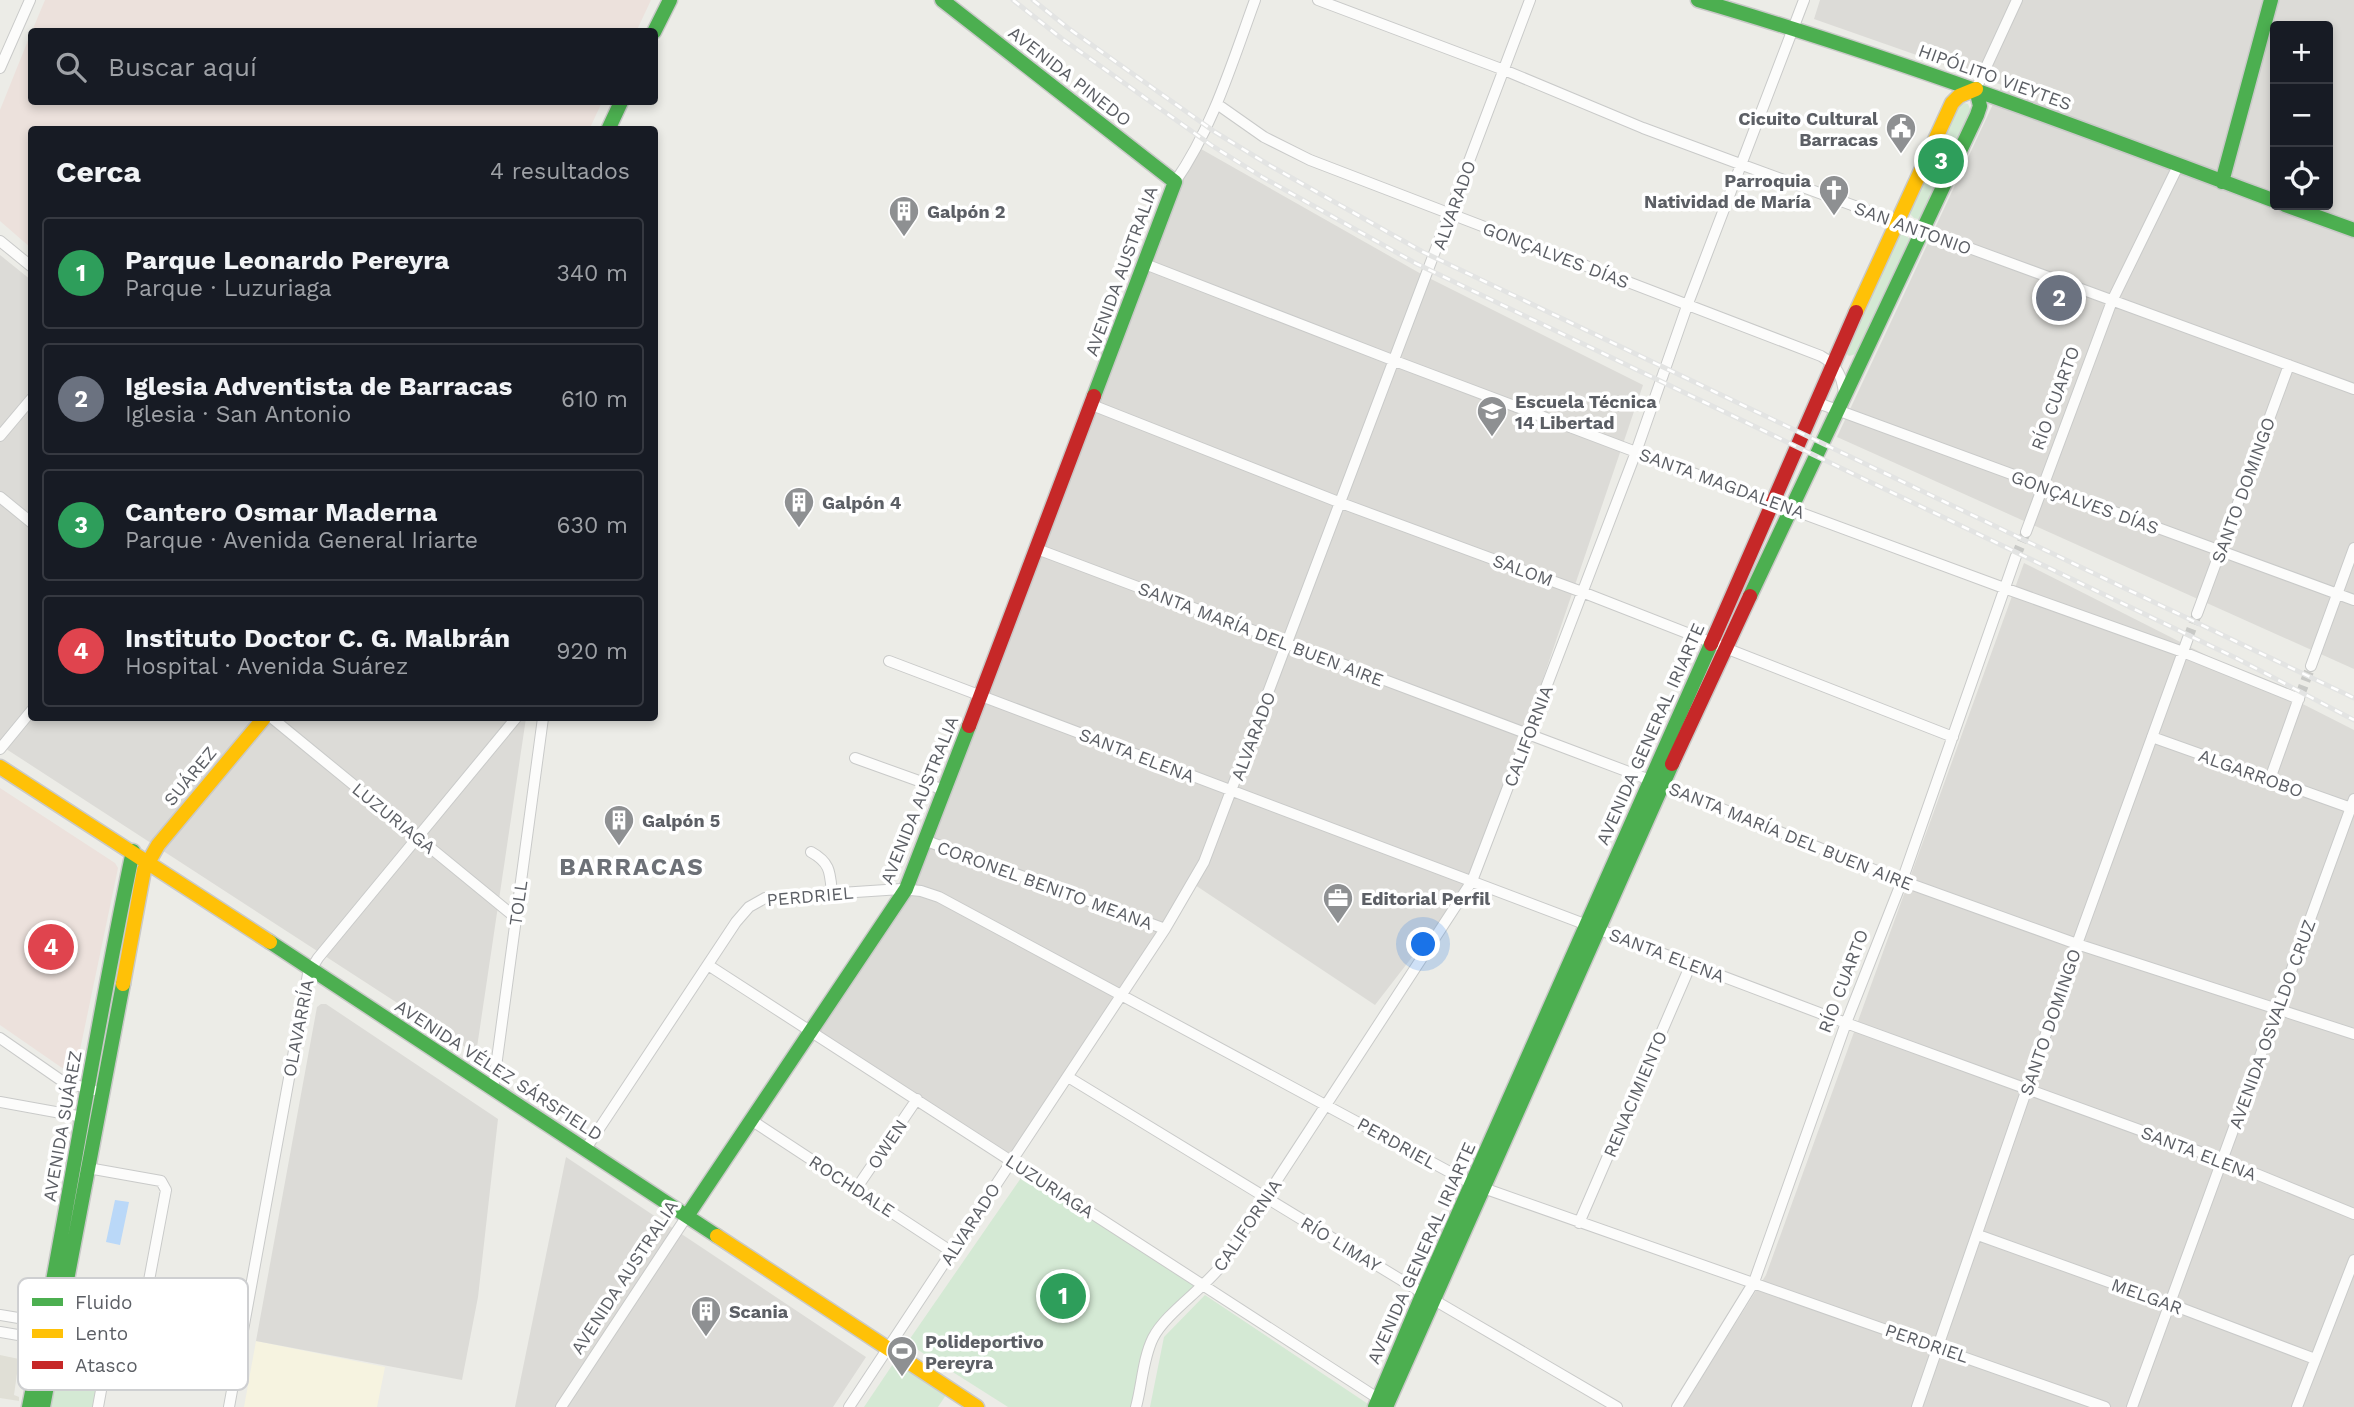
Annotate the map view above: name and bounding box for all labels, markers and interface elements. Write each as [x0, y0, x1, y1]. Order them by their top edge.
map controls [2270, 21, 2333, 210]
button: + [2270, 21, 2333, 84]
street label: AVENIDA PINEDO [1005, 22, 1135, 130]
search box [28, 28, 658, 105]
street label: HIPÓLITO VIEYTES [1916, 40, 2074, 114]
icon: search [52, 48, 90, 86]
text: Buscar aquí [108, 52, 257, 82]
button: − [2270, 84, 2333, 147]
place label: Cicuito Cultural Barracas [1738, 108, 1878, 150]
public building icon: Cicuito Cultural Barracas [1884, 111, 1918, 155]
pin: 3 [1918, 135, 1964, 187]
button: locate [2270, 147, 2333, 210]
text: Cerca [56, 154, 141, 189]
street label: ALVARADO [1428, 157, 1480, 253]
text: 4 resultados [490, 158, 630, 185]
place label: Parroquia Natividad de María [1644, 170, 1812, 212]
church icon: Parroquia Natividad de María [1817, 173, 1851, 217]
street label: AVENIDA AUSTRALIA [1080, 183, 1162, 359]
building icon: Galpón 2 [887, 194, 921, 238]
street label: SAN ANTONIO [1852, 197, 1974, 259]
place label: Galpón 2 [927, 201, 1005, 222]
street label: GONÇALVES DÍAS [1480, 217, 1632, 293]
text: Parque Leonardo Pereyra [125, 245, 449, 275]
text: 1 [76, 260, 86, 287]
text: 340 m [556, 260, 628, 287]
pin: 2 [2036, 272, 2082, 324]
text: Parque · Luzuriaga [125, 275, 332, 302]
street label: RÍO CUARTO [2026, 343, 2084, 453]
text: Iglesia Adventista de Barracas [125, 371, 512, 401]
text: 2 [74, 386, 88, 413]
text: 610 m [561, 386, 628, 413]
place label: Escuela Técnica 14 Libertad [1515, 391, 1657, 433]
school or university icon: Escuela Técnica 14 Libertad [1475, 394, 1509, 438]
text: Iglesia · San Antonio [125, 401, 351, 428]
street label: SANTO DOMINGO [2207, 414, 2279, 566]
street label: SANTA MAGDALENA [1636, 443, 1808, 523]
street label: GONÇALVES DÍAS [2008, 466, 2162, 538]
building icon: Galpón 4 [782, 485, 816, 529]
place label: Galpón 4 [822, 492, 902, 513]
text: Cantero Osmar Maderna [125, 497, 437, 527]
text: 3 [74, 512, 88, 539]
text: 630 m [557, 512, 628, 539]
text: Parque · Avenida General Iriarte [125, 527, 478, 554]
street label: SALOM [1490, 549, 1556, 591]
street label: SANTA MARÍA DEL BUEN AIRE [1135, 577, 1387, 691]
street label: AVENIDA GENERAL IRIARTE [1592, 620, 1708, 848]
text: Instituto Doctor C. G. Malbrán [125, 623, 510, 653]
text: 4 [74, 638, 88, 665]
text: 920 m [556, 638, 628, 665]
text: Hospital · Avenida Suárez [125, 653, 408, 680]
street label: CALIFORNIA [1499, 682, 1557, 790]
street label: ALVARADO [1226, 689, 1280, 783]
street label: AVENIDA AUSTRALIA [876, 713, 962, 887]
street label: SANTA ELENA [1076, 723, 1198, 787]
street label: SUÁREZ [159, 742, 221, 810]
street label: ALGARROBO [2196, 744, 2306, 802]
street label: SANTA MARÍA DEL BUEN AIRE [1666, 777, 1916, 895]
street label: LUZURIAGA [348, 778, 440, 858]
building icon: Galpón 5 [602, 803, 636, 847]
place label: Galpón 5 [642, 810, 720, 831]
street label: CORONEL BENITO MEANA [934, 836, 1156, 934]
district label: BARRACAS [559, 853, 705, 881]
street label: TOLL [504, 879, 532, 927]
office icon: Editorial Perfil [1321, 881, 1355, 925]
street label: PERDRIEL [766, 882, 854, 910]
place label: Editorial Perfil [1361, 888, 1490, 909]
street label: AVENIDA OSVALDO CRUZ [2224, 916, 2320, 1132]
pin: 4 [28, 921, 74, 973]
street label: SANTA ELENA [1606, 923, 1728, 987]
street label: RÍO CUARTO [1814, 926, 1872, 1036]
your location [1406, 927, 1440, 961]
street label: SANTO DOMINGO [2015, 946, 2085, 1098]
street label: OLAVARRÍA [278, 977, 318, 1078]
street label: AVENIDA VÉLEZ SÁRSFIELD [391, 995, 607, 1145]
street label: RENACIMIENTO [1599, 1028, 1671, 1160]
street label: AVENIDA SUÁREZ [38, 1049, 86, 1203]
street label: PERDRIEL [1354, 1113, 1440, 1173]
street label: OWEN [863, 1115, 911, 1173]
street label: SANTA ELENA [2138, 1121, 2260, 1185]
street label: AVENIDA GENERAL IRIARTE [1363, 1139, 1479, 1367]
street label: LUZURIAGA [1002, 1150, 1098, 1222]
street label: ROCHDALE [805, 1151, 899, 1221]
street label: CALIFORNIA [1208, 1175, 1286, 1275]
street label: ALVARADO [936, 1179, 1004, 1269]
street label: AVENIDA AUSTRALIA [566, 1196, 682, 1358]
street label: RÍO LIMAY [1297, 1212, 1385, 1276]
pin: 1 [1040, 1270, 1086, 1322]
street label: MELGAR [2109, 1273, 2185, 1319]
legend [18, 1278, 248, 1390]
text: Fluido [75, 1291, 133, 1314]
building icon: Scania [689, 1294, 723, 1338]
place label: Scania [729, 1301, 789, 1322]
street label: PERDRIEL [1882, 1319, 1972, 1367]
text: Lento [75, 1322, 128, 1345]
place label: Polideportivo Pereyra [925, 1331, 1044, 1373]
sports icon: Polideportivo Pereyra [885, 1334, 919, 1378]
text: Atasco [75, 1354, 138, 1377]

